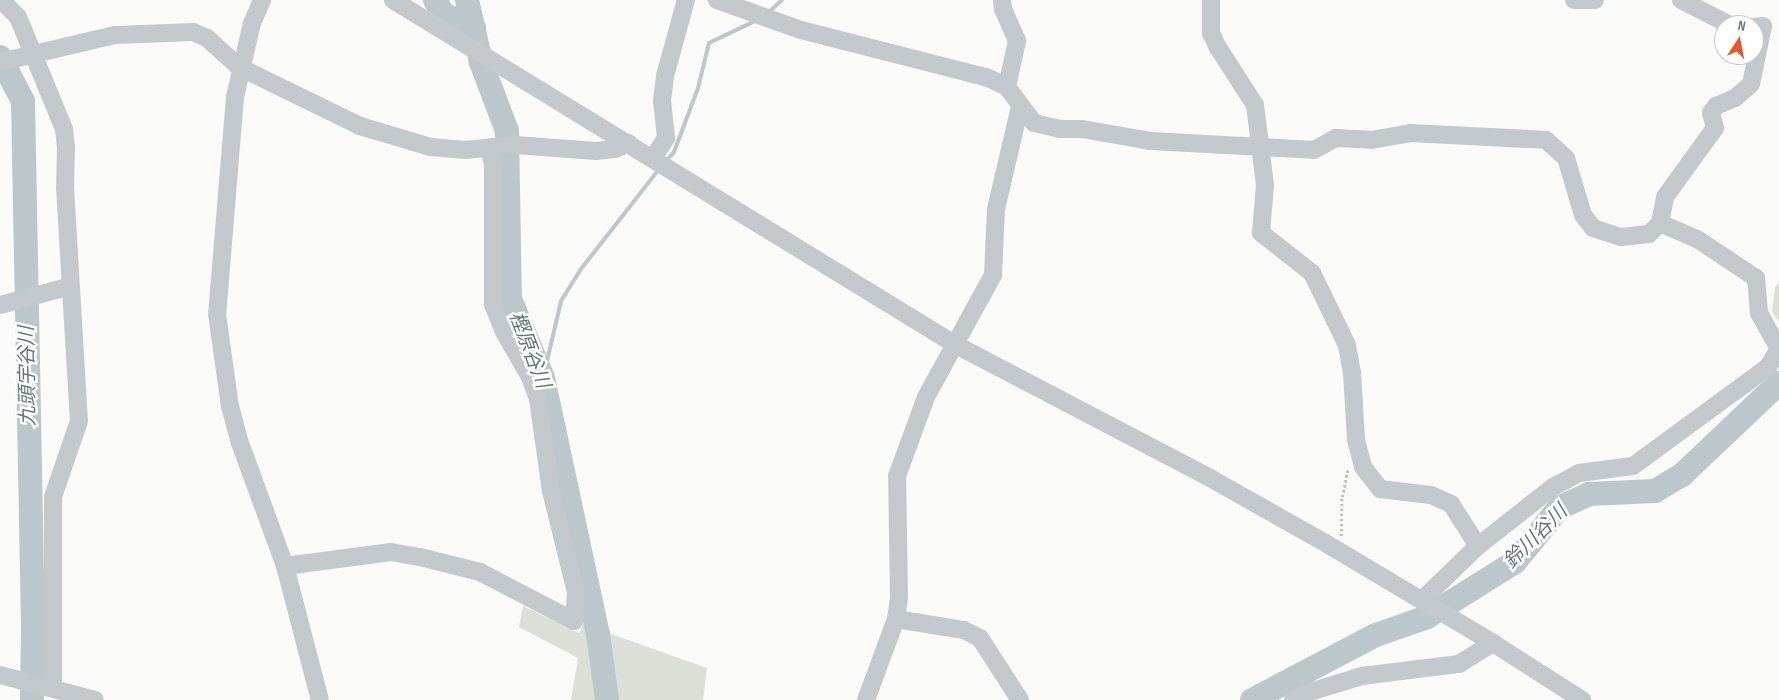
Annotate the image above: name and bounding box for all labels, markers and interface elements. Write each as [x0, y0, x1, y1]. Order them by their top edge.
north arrow [1714, 15, 1764, 65]
text: N [1736, 17, 1747, 35]
water label: 樫原谷川 [503, 308, 555, 392]
water label: 九頭宇谷川 [15, 326, 41, 426]
water label: 鈴川谷川 [1499, 500, 1573, 574]

